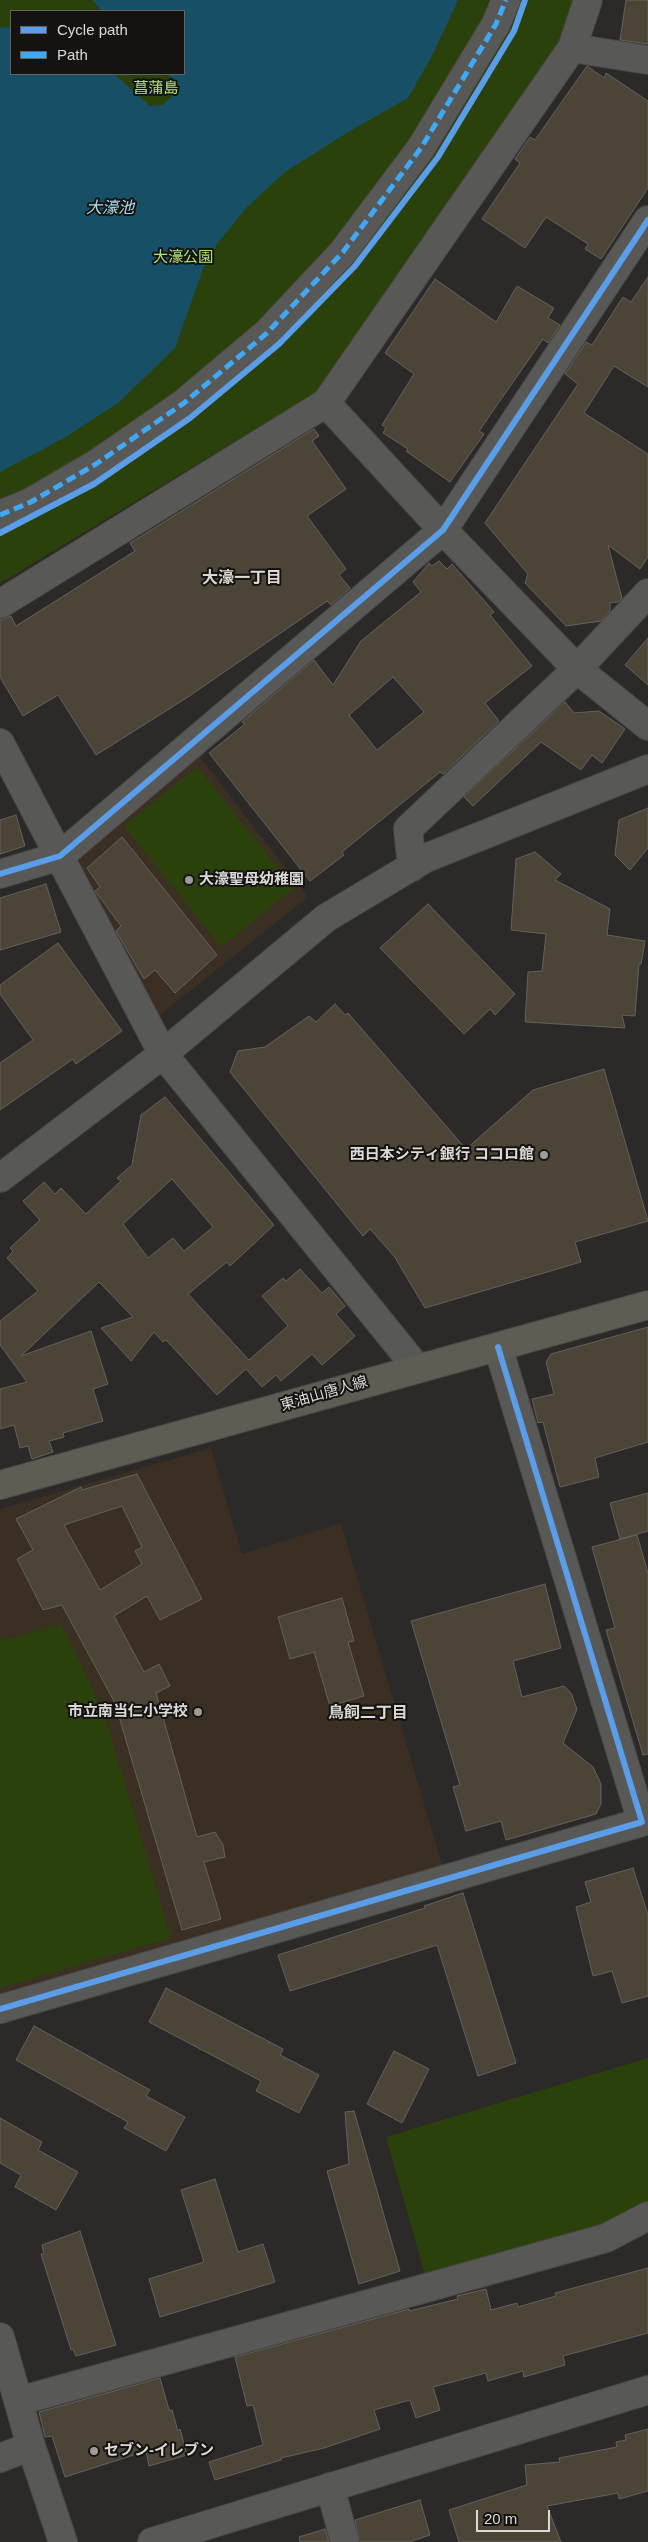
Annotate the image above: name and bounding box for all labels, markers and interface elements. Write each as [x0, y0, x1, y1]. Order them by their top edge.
legend [10, 10, 185, 75]
text: Cycle path [57, 21, 128, 38]
text: Path [57, 46, 88, 63]
park label: 菖蒲島 [134, 80, 178, 98]
water label: 大濠池 [86, 199, 134, 219]
park label: 大濠公園 [153, 249, 213, 267]
district label: 大濠一丁目 [202, 569, 282, 589]
place label: 大濠聖母幼稚園 [199, 871, 304, 889]
marker: 大濠聖母幼稚園 [183, 874, 195, 886]
place label: 西日本シティ銀行 ココロ館 [350, 1146, 534, 1164]
marker: 西日本シティ銀行 ココロ館 [538, 1149, 550, 1161]
street label: 東油山唐人線 [278, 1373, 370, 1415]
place label: 市立南当仁小学校 [68, 1703, 188, 1721]
district label: 鳥飼二丁目 [328, 1704, 408, 1724]
marker: 市立南当仁小学校 [192, 1706, 204, 1718]
place label: セブン-イレブン [104, 2442, 214, 2460]
marker: セブン-イレブン [88, 2445, 100, 2457]
scale bar [478, 2500, 552, 2532]
text: 20 m [484, 2510, 517, 2527]

